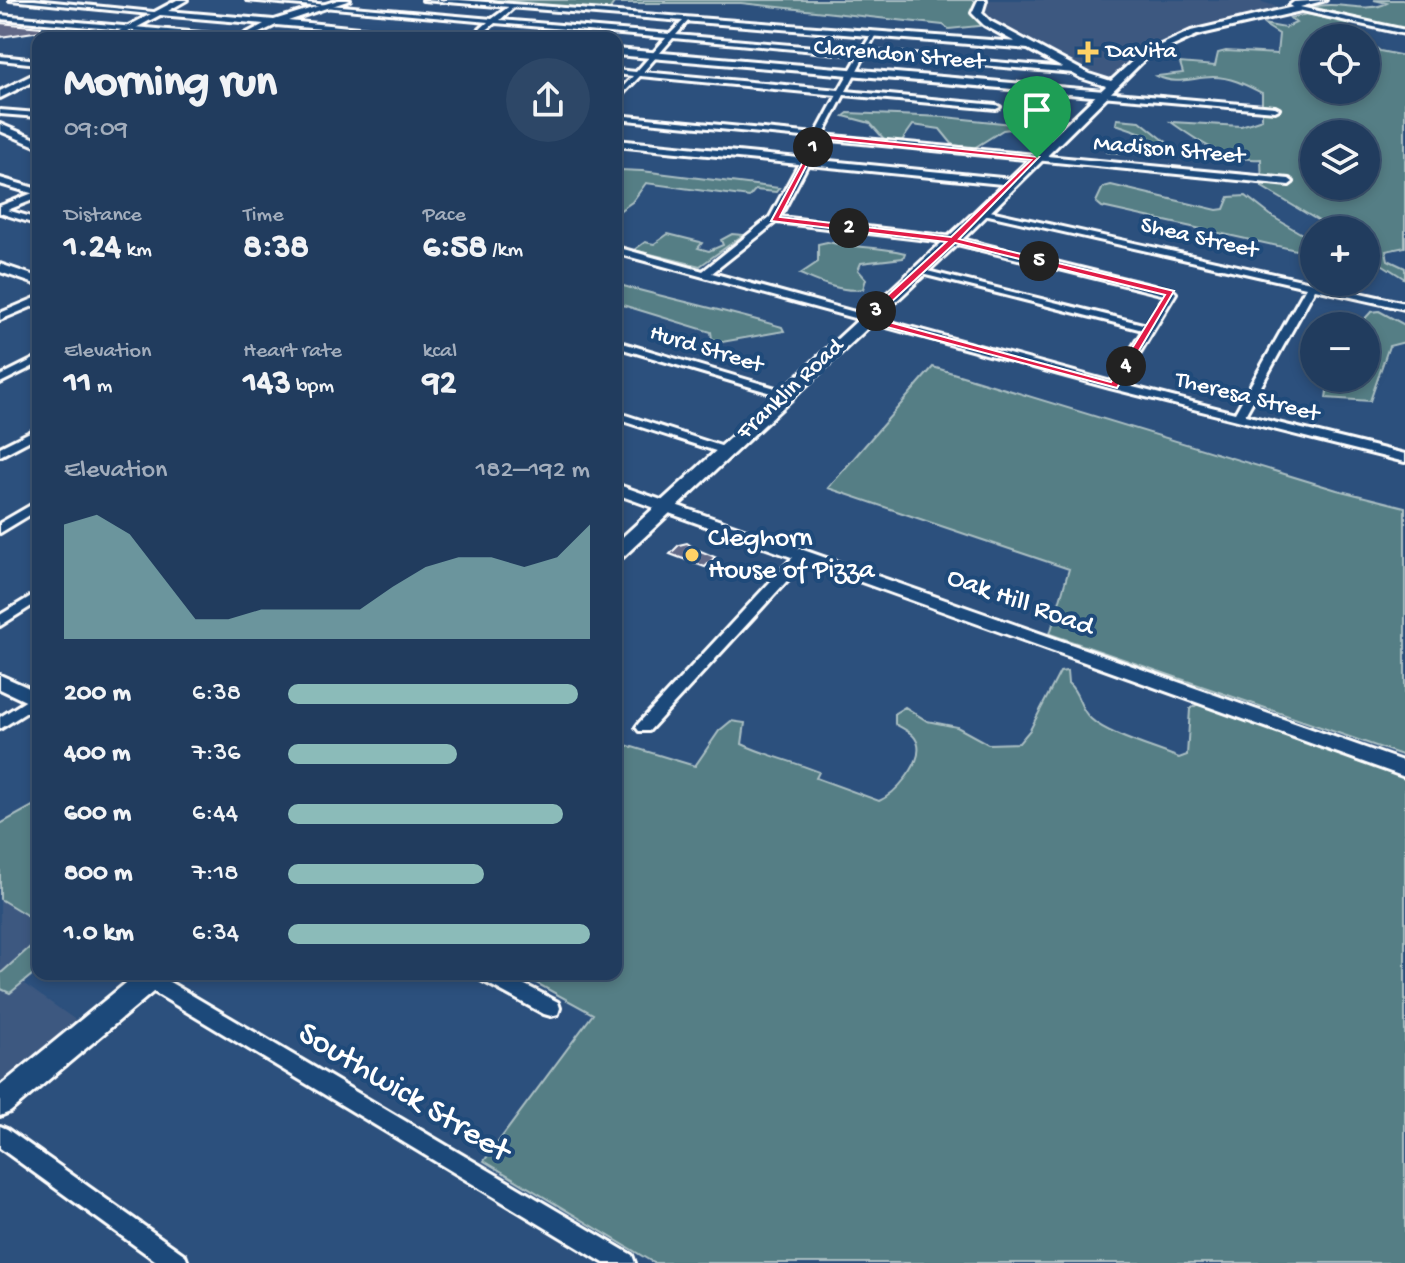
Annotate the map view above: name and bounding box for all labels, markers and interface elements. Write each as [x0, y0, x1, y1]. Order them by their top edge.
map controls [1300, 24, 1380, 392]
button: locate [1300, 24, 1380, 104]
street label: Clarendon Street [812, 34, 988, 78]
place label: DaVita [1104, 38, 1177, 67]
marker: DaVita [1077, 41, 1099, 63]
button: share [506, 58, 590, 142]
text: Morning run [64, 59, 277, 111]
pin [1003, 76, 1071, 158]
icon: arrive [1015, 88, 1059, 132]
text: 09:09 [64, 115, 128, 146]
button: layers [1300, 120, 1380, 200]
pin: 1 [793, 127, 833, 167]
street label: Madison Street [1092, 130, 1248, 172]
text: 1 [809, 134, 817, 160]
text: Distance [64, 203, 142, 229]
text: Time [243, 203, 284, 229]
text: Pace [423, 203, 466, 229]
pin: 2 [829, 208, 869, 248]
street label: Shea Street [1138, 211, 1263, 267]
text: 2 [844, 215, 854, 241]
button: + [1300, 216, 1380, 296]
text: 1.24 [64, 229, 121, 269]
text: 8:38 [243, 229, 309, 269]
text: 6:58 [423, 229, 487, 269]
text: km [121, 238, 152, 264]
text: /km [487, 238, 523, 264]
pin: 5 [1019, 241, 1059, 281]
text: 5 [1033, 248, 1045, 274]
pin: 3 [856, 291, 896, 331]
text: 3 [870, 298, 882, 324]
button: − [1300, 312, 1380, 392]
street label: Hurd Street [646, 319, 768, 382]
street label: Franklin Road [731, 332, 852, 448]
text: Elevation [64, 339, 151, 365]
text: Heart rate [243, 339, 342, 365]
text: kcal [423, 339, 457, 365]
pin: 4 [1106, 346, 1146, 386]
text: 4 [1121, 353, 1131, 379]
text: 11 [64, 365, 91, 405]
text: 143 [243, 365, 291, 405]
text: 92 [423, 365, 456, 405]
street label: Theresa Street [1170, 366, 1324, 430]
text: m [91, 374, 112, 400]
text: bpm [291, 374, 334, 400]
text: Elevation [64, 456, 167, 487]
text: 182–192 m [476, 456, 590, 487]
place label: Cleghorn House of Pizza [708, 523, 876, 588]
marker: Cleghorn House of Pizza [683, 546, 701, 564]
street label: Oak Hill Road [942, 561, 1100, 646]
text: 200 m [64, 679, 131, 710]
text: 6:38 [192, 679, 241, 710]
text: 400 m [64, 739, 130, 770]
text: 7:36 [192, 739, 240, 770]
text: 600 m [64, 799, 131, 830]
text: 6:44 [192, 799, 238, 830]
text: 800 m [64, 859, 132, 890]
text: 7:18 [192, 859, 238, 890]
text: 1.0 km [64, 919, 134, 950]
text: 6:34 [192, 919, 239, 950]
street label: Southwick Street [290, 1015, 519, 1175]

